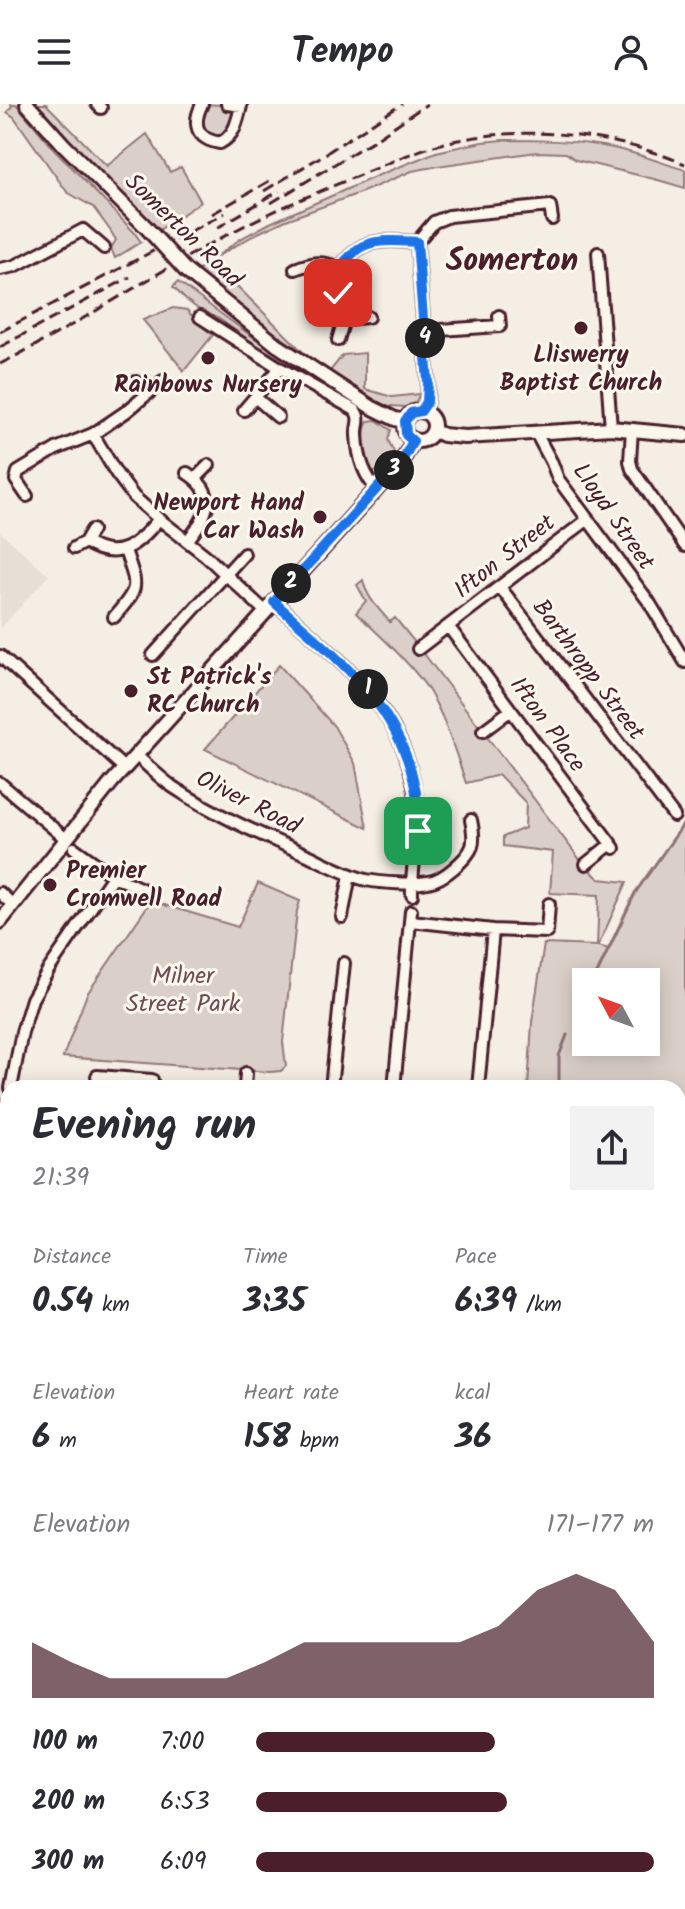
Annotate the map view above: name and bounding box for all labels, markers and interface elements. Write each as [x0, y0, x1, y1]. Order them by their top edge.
text: Tempo [291, 24, 394, 81]
icon: menu [32, 30, 76, 74]
icon: person [609, 30, 653, 74]
street label: Somerton Road [115, 164, 252, 299]
district label: Somerton [446, 236, 578, 287]
pin [304, 259, 372, 327]
icon: check [316, 271, 360, 315]
pin: 4 [405, 318, 445, 358]
marker: Lliswerry Baptist Church [572, 319, 590, 337]
text: 4 [419, 320, 431, 355]
place label: Lliswerry Baptist Church [500, 336, 662, 403]
marker: Rainbows Nursery [199, 349, 217, 367]
place label: Rainbows Nursery [114, 366, 302, 405]
pin: 3 [374, 450, 414, 490]
text: 3 [388, 452, 400, 487]
street label: Lloyd Street [562, 455, 665, 579]
place label: Newport Hand Car Wash [153, 484, 305, 551]
street label: Ifton Street [446, 504, 565, 609]
marker: Newport Hand Car Wash [311, 508, 329, 526]
pin: 2 [271, 563, 311, 603]
text: 2 [285, 565, 297, 600]
street label: Barthropp Street [522, 591, 655, 750]
place label: St Patrick's RC Church [147, 658, 272, 725]
pin: 1 [348, 669, 388, 709]
street label: Ifton Place [499, 669, 595, 781]
text: 1 [365, 671, 371, 706]
marker: St Patrick's RC Church [122, 682, 140, 700]
street label: Oliver Road [189, 760, 308, 846]
pin [384, 797, 452, 865]
icon: arrive [396, 809, 440, 853]
place label: Premier Cromwell Road [66, 852, 222, 919]
marker: Premier Cromwell Road [41, 876, 59, 894]
park label: Milner Street Park [126, 957, 241, 1024]
north arrow [572, 968, 660, 1056]
map controls [572, 968, 660, 1056]
text: Evening run [32, 1092, 256, 1162]
button: share [570, 1106, 654, 1190]
text: 21:39 [32, 1157, 89, 1199]
text: Distance [32, 1240, 111, 1275]
text: Time [243, 1240, 288, 1275]
text: Pace [455, 1240, 497, 1275]
text: 0.54 [32, 1275, 93, 1329]
text: 3:35 [243, 1275, 306, 1329]
text: 6:39 [455, 1275, 517, 1329]
text: km [93, 1288, 130, 1323]
text: /km [517, 1288, 562, 1323]
text: Elevation [32, 1376, 115, 1411]
text: Heart rate [243, 1376, 339, 1411]
text: kcal [455, 1376, 490, 1411]
text: 6 [32, 1411, 50, 1465]
text: 158 [243, 1411, 291, 1465]
text: 36 [455, 1411, 492, 1465]
text: m [50, 1424, 77, 1459]
text: bpm [291, 1424, 339, 1459]
text: Elevation [32, 1504, 130, 1546]
text: 171–177 m [547, 1504, 654, 1546]
text: 100 m [32, 1721, 98, 1763]
text: 7:00 [160, 1721, 204, 1763]
text: 200 m [32, 1781, 105, 1823]
text: 6:53 [160, 1781, 210, 1823]
text: 300 m [32, 1841, 104, 1883]
text: 6:09 [160, 1841, 207, 1883]

